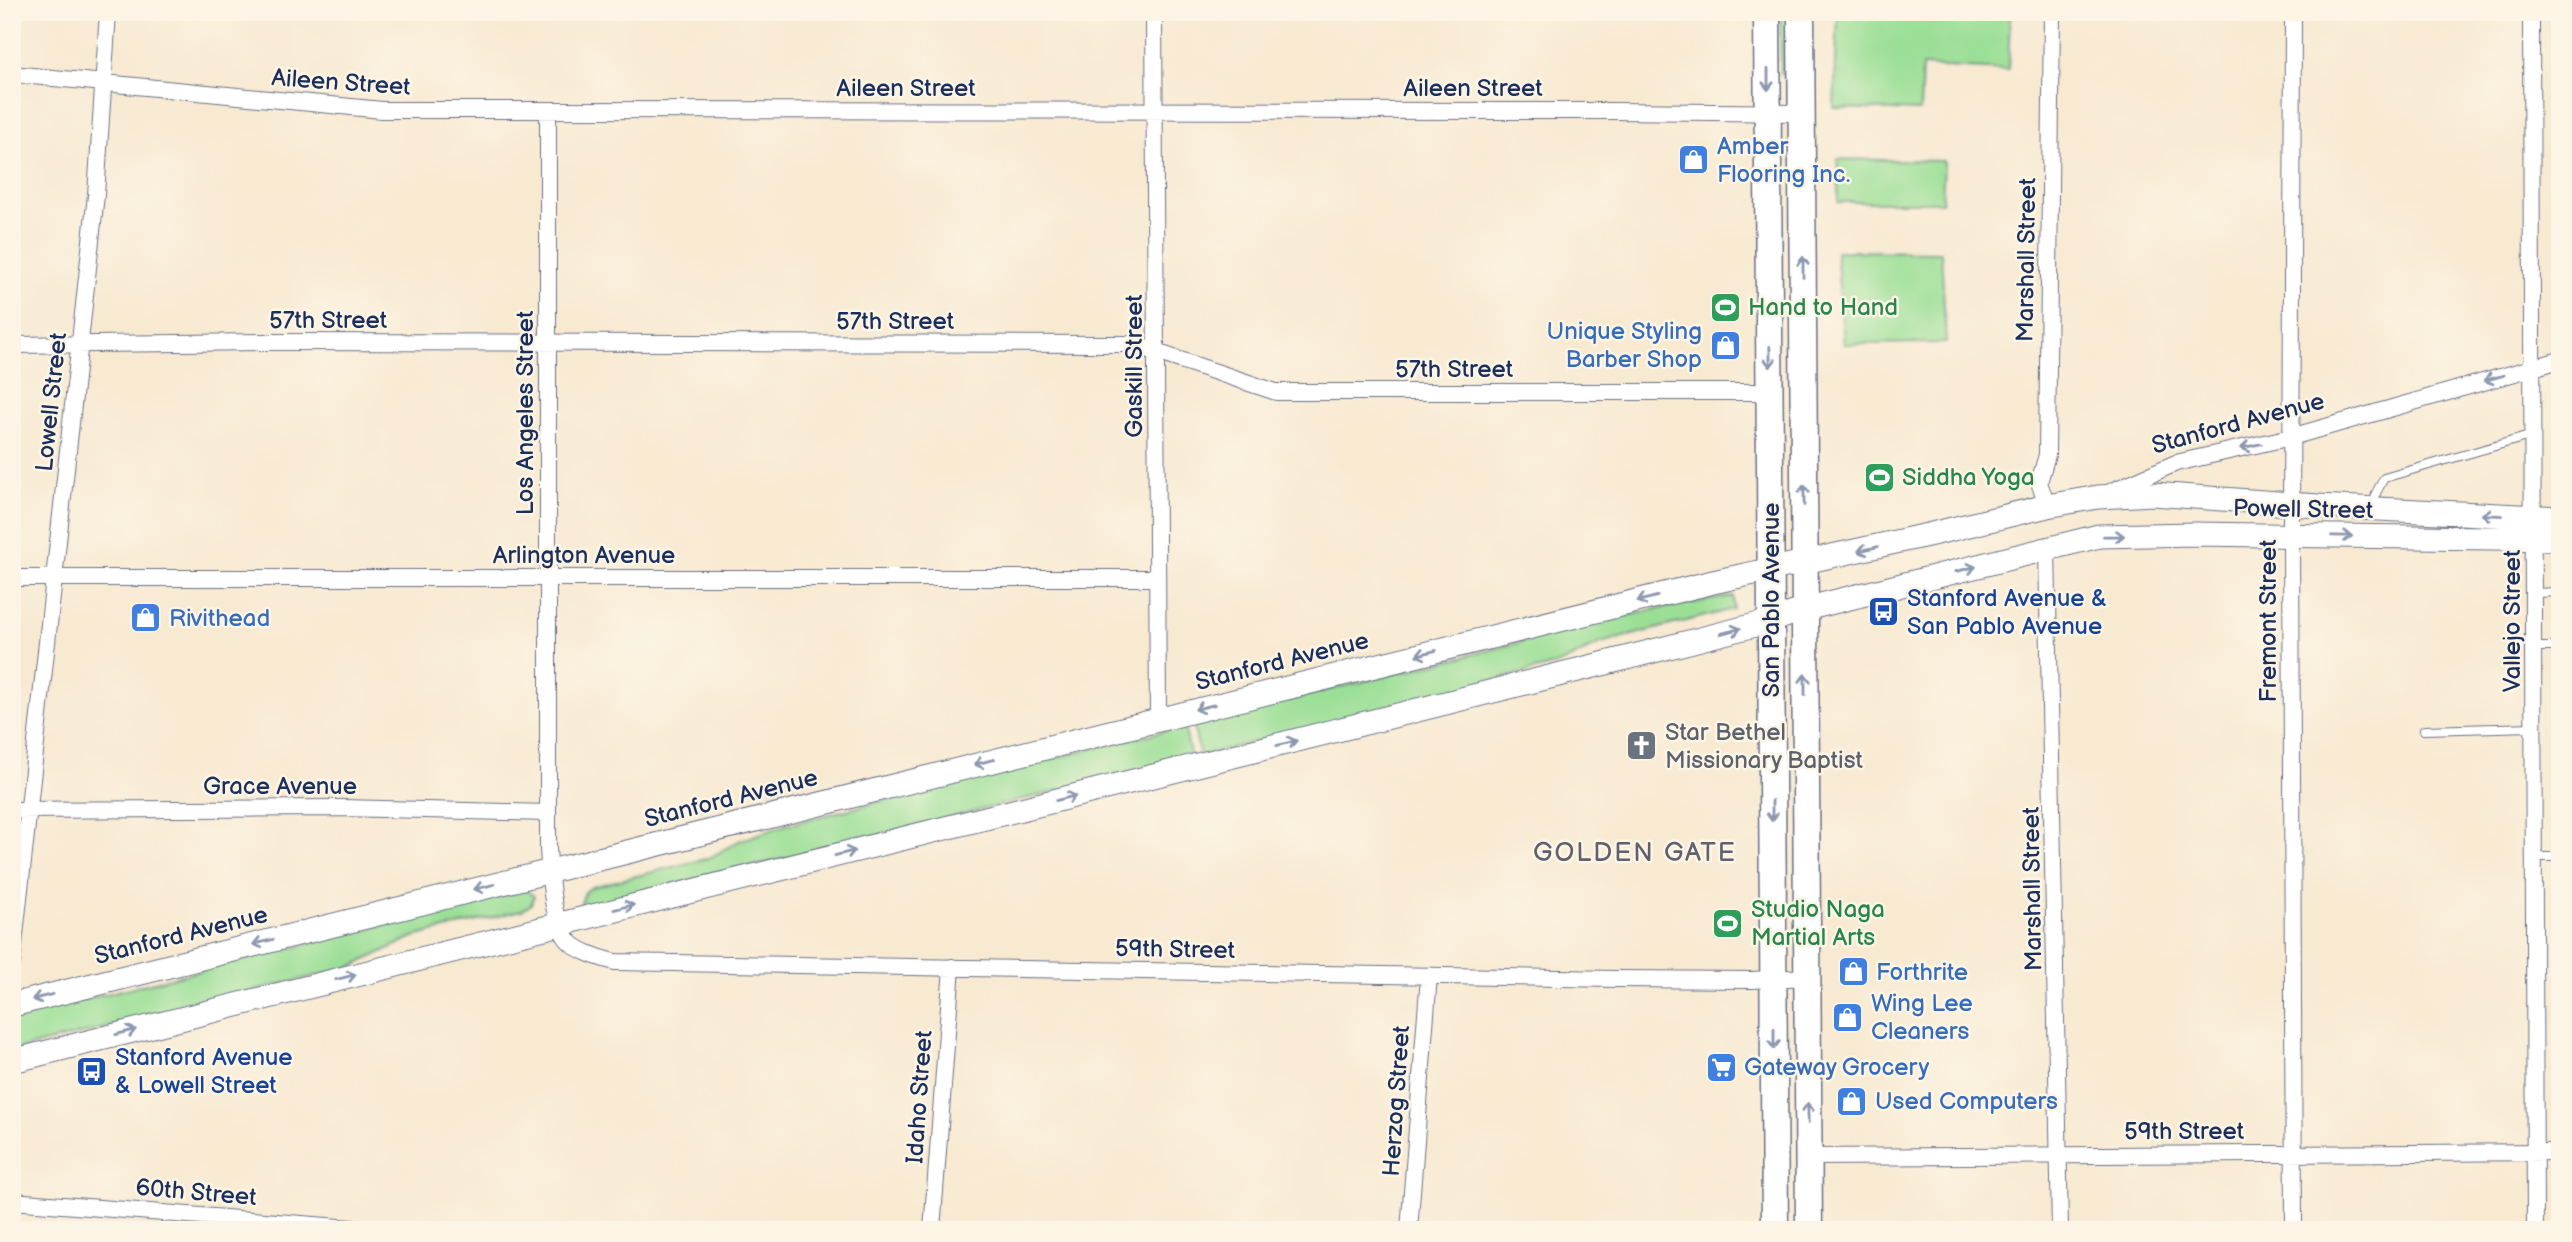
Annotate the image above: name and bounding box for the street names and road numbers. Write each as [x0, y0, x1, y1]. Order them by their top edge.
street label: Aileen Street [270, 63, 412, 102]
street label: Aileen Street [836, 74, 976, 103]
street label: Aileen Street [1403, 74, 1543, 103]
street label: Marshall Street [2011, 177, 2042, 342]
street label: Gaskill Street [1120, 294, 1149, 438]
street label: 57th Street [269, 306, 388, 335]
street label: 57th Street [836, 307, 955, 336]
street label: Los Angeles Street [511, 310, 540, 515]
street label: Lowell Street [30, 331, 73, 473]
street label: 57th Street [1395, 355, 1514, 384]
street label: Stanford Avenue [2149, 386, 2328, 460]
street label: Powell Street [2233, 494, 2374, 525]
street label: San Pablo Avenue [1757, 502, 1786, 698]
street label: Fremont Street [2254, 539, 2283, 703]
street label: Arlington Avenue [493, 541, 675, 570]
street label: Vallejo Street [2498, 549, 2527, 692]
street label: Stanford Avenue [1192, 626, 1372, 697]
street label: Stanford Avenue [641, 763, 821, 834]
street label: Grace Avenue [203, 772, 357, 801]
street label: Marshall Street [2017, 806, 2048, 971]
street label: Stanford Avenue [91, 900, 271, 971]
street label: 59th Street [1115, 934, 1236, 965]
street label: Herzog Street [1377, 1024, 1416, 1178]
street label: Idaho Street [900, 1029, 939, 1165]
street label: 59th Street [2124, 1117, 2245, 1146]
street label: 60th Street [134, 1173, 258, 1212]

